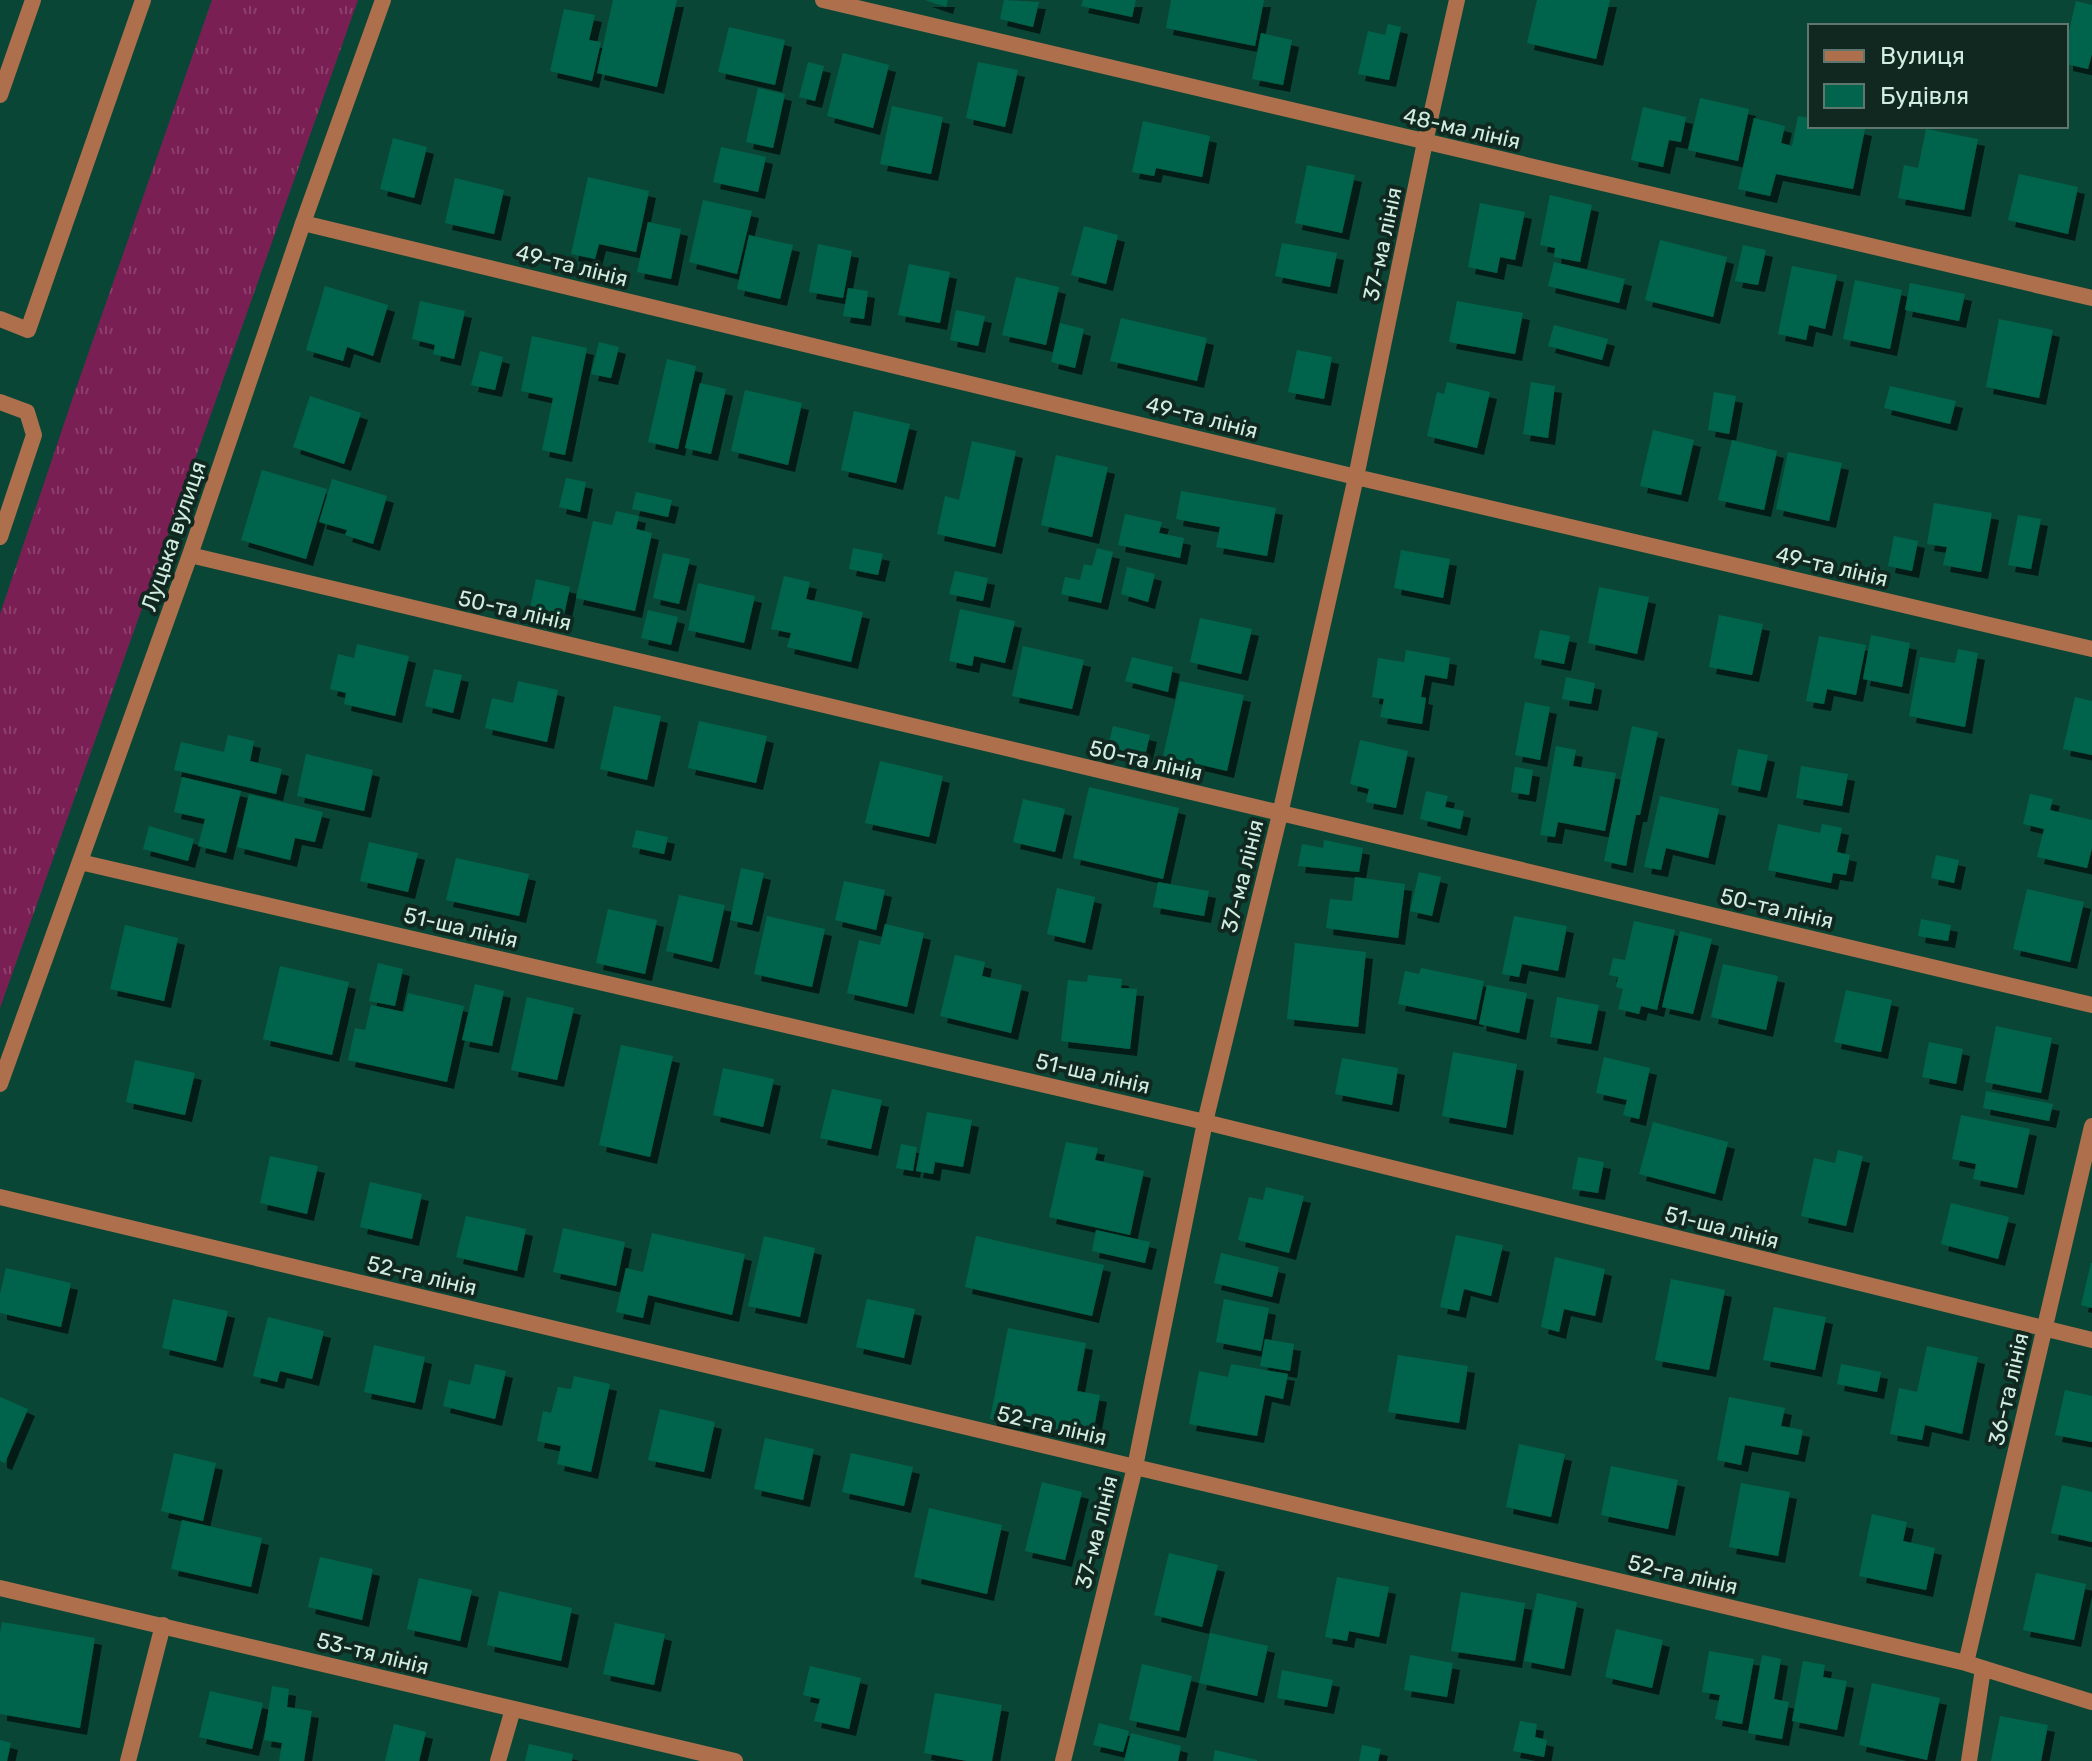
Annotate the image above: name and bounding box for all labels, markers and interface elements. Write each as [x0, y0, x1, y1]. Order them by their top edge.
legend [1808, 24, 2068, 128]
text: Вулиця [1880, 42, 1965, 70]
text: Будівля [1880, 82, 1969, 110]
street label: 48-ма лінія [1401, 102, 1523, 155]
street label: 37-ма лінія [1357, 185, 1408, 304]
street label: 49-та лінія [513, 239, 631, 292]
street label: 49-та лінія [1143, 391, 1261, 444]
street label: Луцька вулиця [135, 458, 212, 615]
street label: 49-та лінія [1773, 540, 1891, 593]
street label: 50-та лінія [456, 584, 574, 637]
street label: 50-та лінія [1087, 734, 1205, 787]
street label: 37-ма лінія [1215, 817, 1270, 936]
street label: 50-та лінія [1718, 882, 1836, 935]
street label: 51-ша лінія [401, 901, 521, 954]
street label: 51-ша лінія [1033, 1047, 1153, 1100]
street label: 51-ша лінія [1662, 1200, 1782, 1255]
street label: 52-га лінія [364, 1250, 479, 1301]
street label: 36-та лінія [1982, 1330, 2035, 1448]
street label: 52-га лінія [994, 1400, 1109, 1451]
street label: 37-ма лінія [1069, 1473, 1124, 1592]
street label: 52-га лінія [1625, 1549, 1740, 1600]
street label: 53-тя лінія [314, 1627, 432, 1680]

